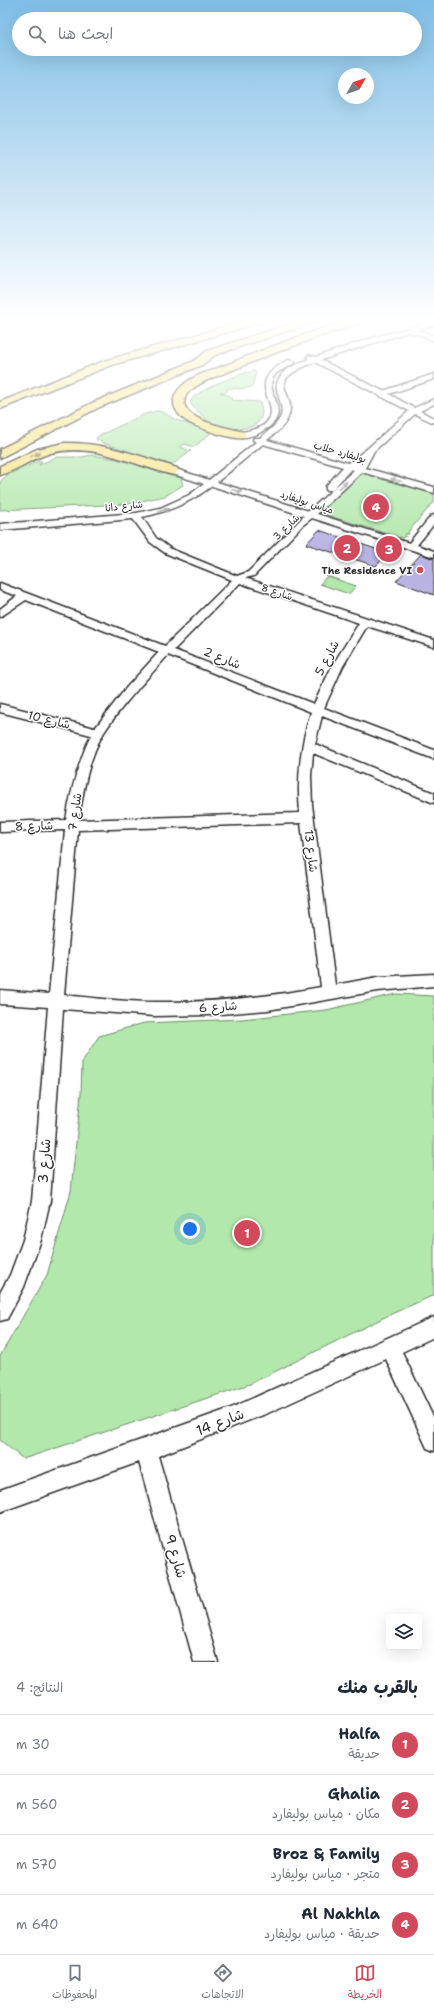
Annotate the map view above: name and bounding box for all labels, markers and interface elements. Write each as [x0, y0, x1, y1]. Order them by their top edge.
search box [12, 12, 422, 56]
icon: search [26, 23, 48, 45]
text: ابحث هنا [58, 24, 113, 44]
north arrow [338, 68, 374, 104]
street label: بوليفارد حلاب [312, 438, 368, 466]
one-way arrow [30, 451, 42, 457]
one-way arrow [390, 477, 402, 483]
one-way arrow [338, 481, 348, 490]
street label: مياس بوليفارد [279, 487, 335, 517]
one-way arrow [231, 488, 243, 494]
pin: 4 [363, 492, 389, 522]
street label: شارع دانا [104, 498, 144, 515]
one-way arrow [158, 507, 170, 513]
street label: شارع 3 [270, 511, 303, 544]
pin: 2 [334, 533, 360, 563]
pin: 3 [376, 534, 402, 564]
place label: The Residence VI [322, 564, 412, 577]
marker: The Residence VI [415, 565, 425, 575]
street label: شارع 8 [259, 581, 294, 604]
street label: شارع 5 [311, 638, 344, 679]
street label: شارع 2 [201, 643, 243, 674]
street label: شارع 10 [26, 707, 72, 734]
street label: شارع 7 [64, 792, 87, 832]
street label: شارع 8 [14, 817, 54, 836]
street label: شارع 13 [299, 829, 322, 873]
street label: شارع 6 [198, 998, 238, 1017]
street label: شارع 3 [33, 1138, 56, 1184]
pin: 1 [234, 1218, 260, 1248]
your location [180, 1219, 200, 1239]
street label: شارع 14 [193, 1405, 247, 1440]
street label: شارع 9 [160, 1532, 191, 1580]
map controls [386, 1614, 422, 1650]
button: layers [386, 1614, 422, 1650]
text: بالقرب منك [338, 1676, 418, 1698]
text: النتائج: 4 [16, 1679, 63, 1696]
text: Halfa [338, 1724, 380, 1744]
text: 30 m [16, 1736, 50, 1753]
text: 1 [402, 1736, 408, 1753]
text: حديقة [348, 1745, 380, 1762]
text: Ghalia [328, 1784, 380, 1804]
text: 560 m [16, 1796, 57, 1813]
text: 2 [400, 1796, 410, 1813]
text: مكان · مياس بوليفارد [272, 1805, 380, 1822]
text: Broz & Family [273, 1844, 380, 1864]
text: 570 m [16, 1856, 57, 1873]
text: 3 [400, 1856, 410, 1873]
text: متجر · مياس بوليفارد [270, 1865, 380, 1882]
text: Al Nakhla [301, 1904, 380, 1924]
text: 640 m [16, 1916, 58, 1933]
text: 4 [400, 1916, 410, 1933]
text: حديقة · مياس بوليفارد [264, 1925, 380, 1942]
tab: المحفوظات [52, 1962, 97, 2004]
tab: الاتجاهات [201, 1962, 244, 2004]
tab: الخريطة [348, 1962, 382, 2004]

